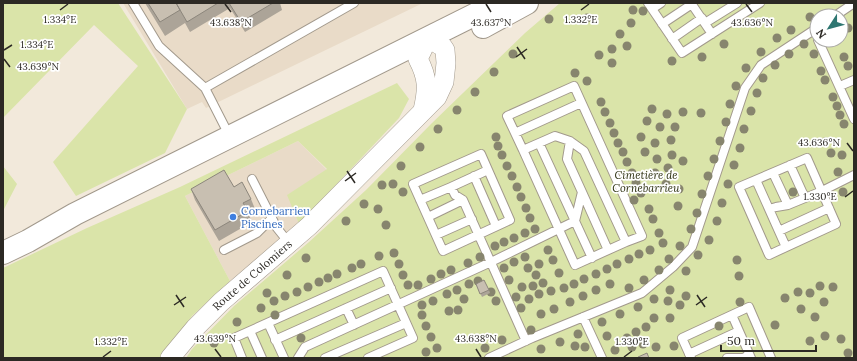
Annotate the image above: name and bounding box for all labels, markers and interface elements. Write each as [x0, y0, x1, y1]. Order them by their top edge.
north arrow [809, 8, 849, 48]
text: 1.334°E [44, 13, 76, 26]
text: 1.332°E [565, 13, 597, 26]
text: 43.638°N [210, 16, 252, 29]
text: 43.637°N [471, 16, 512, 29]
text: 43.636°N [731, 16, 773, 29]
text: N [812, 26, 829, 41]
text: 1.334°E [21, 38, 53, 51]
text: 43.639°N [17, 60, 59, 73]
text: 43.636°N [798, 136, 840, 149]
park label: Cimetière de Cornebarrieu [612, 168, 680, 195]
text: 1.330°E [803, 190, 837, 203]
place label: Cornebarrieu Piscines [241, 204, 310, 231]
marker: Cornebarrieu Piscines [228, 212, 238, 222]
street label: Route de Colomiers [210, 237, 295, 313]
scale bar [721, 327, 816, 353]
text: 43.639°N [194, 332, 236, 345]
text: 43.638°N [455, 332, 497, 345]
text: 50 m [727, 333, 755, 348]
text: 1.332°E [95, 335, 127, 348]
text: 1.330°E [615, 335, 649, 348]

